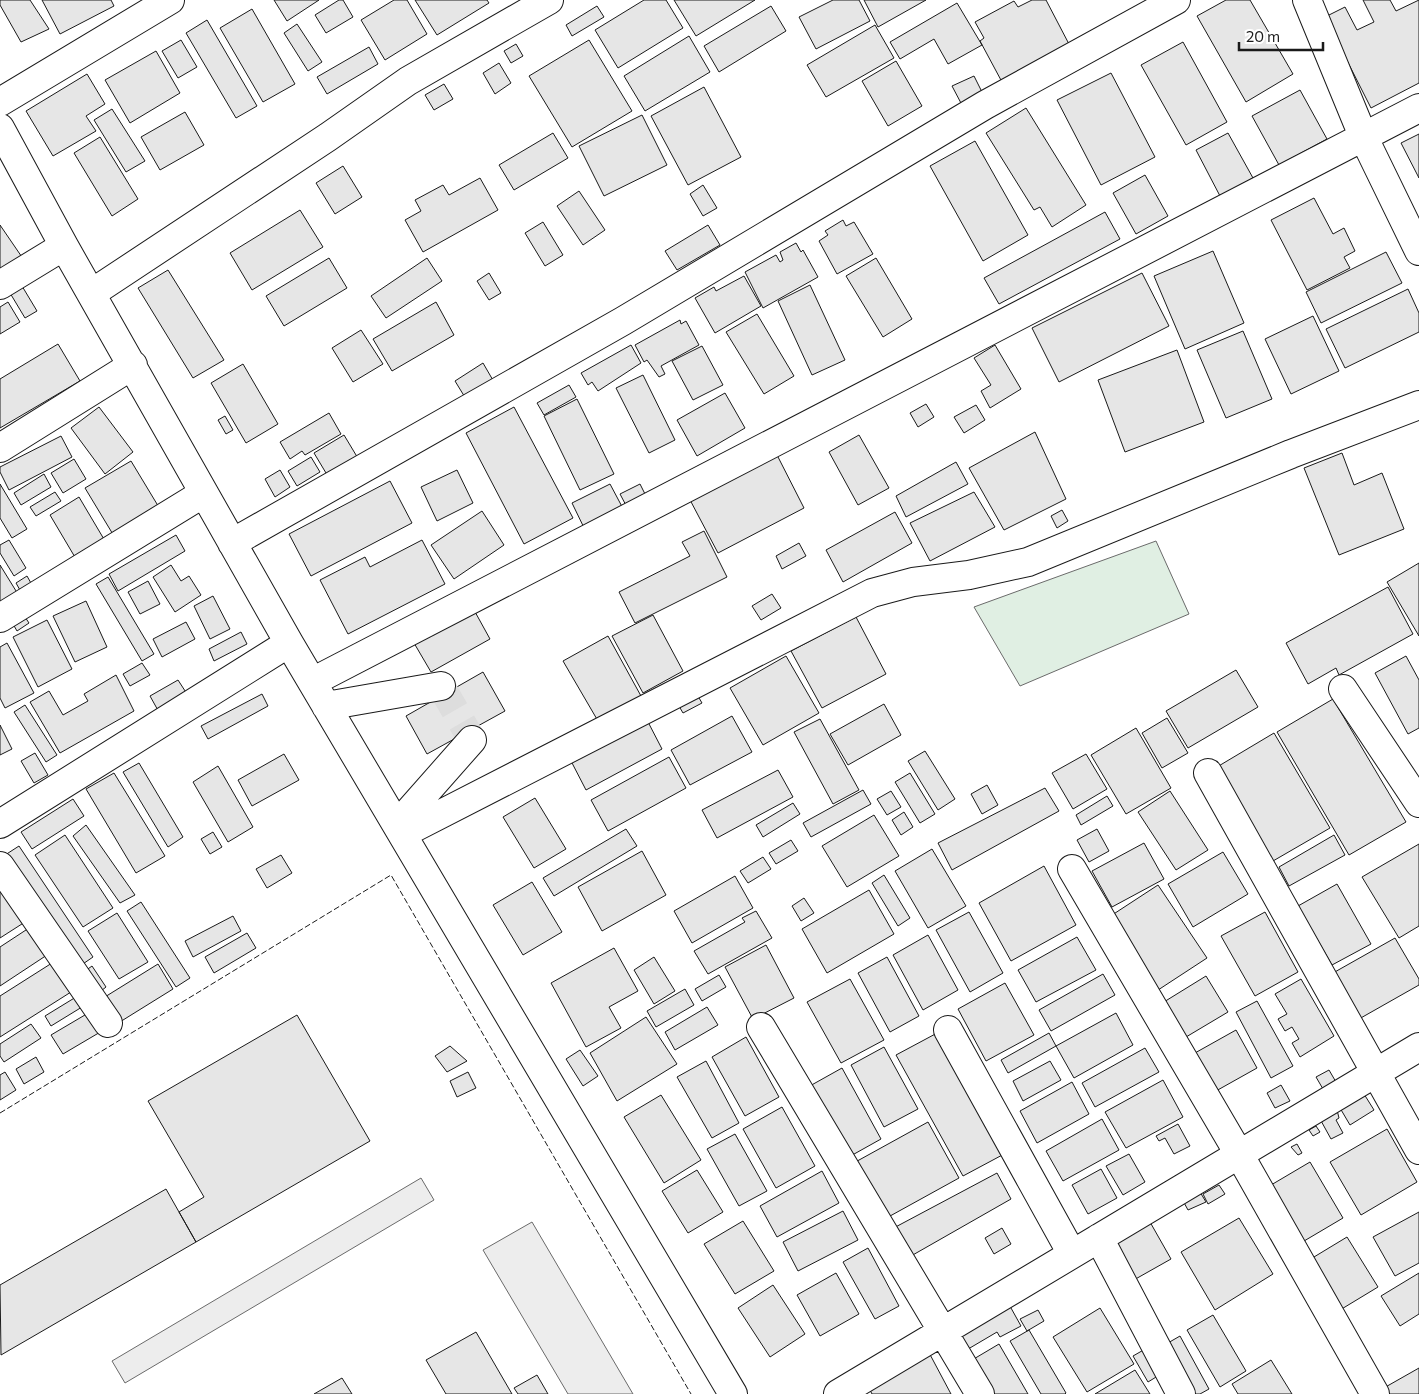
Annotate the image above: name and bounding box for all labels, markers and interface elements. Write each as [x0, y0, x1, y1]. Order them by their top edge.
scale bar [1239, 20, 1323, 52]
text: 20 m [1246, 27, 1280, 45]

